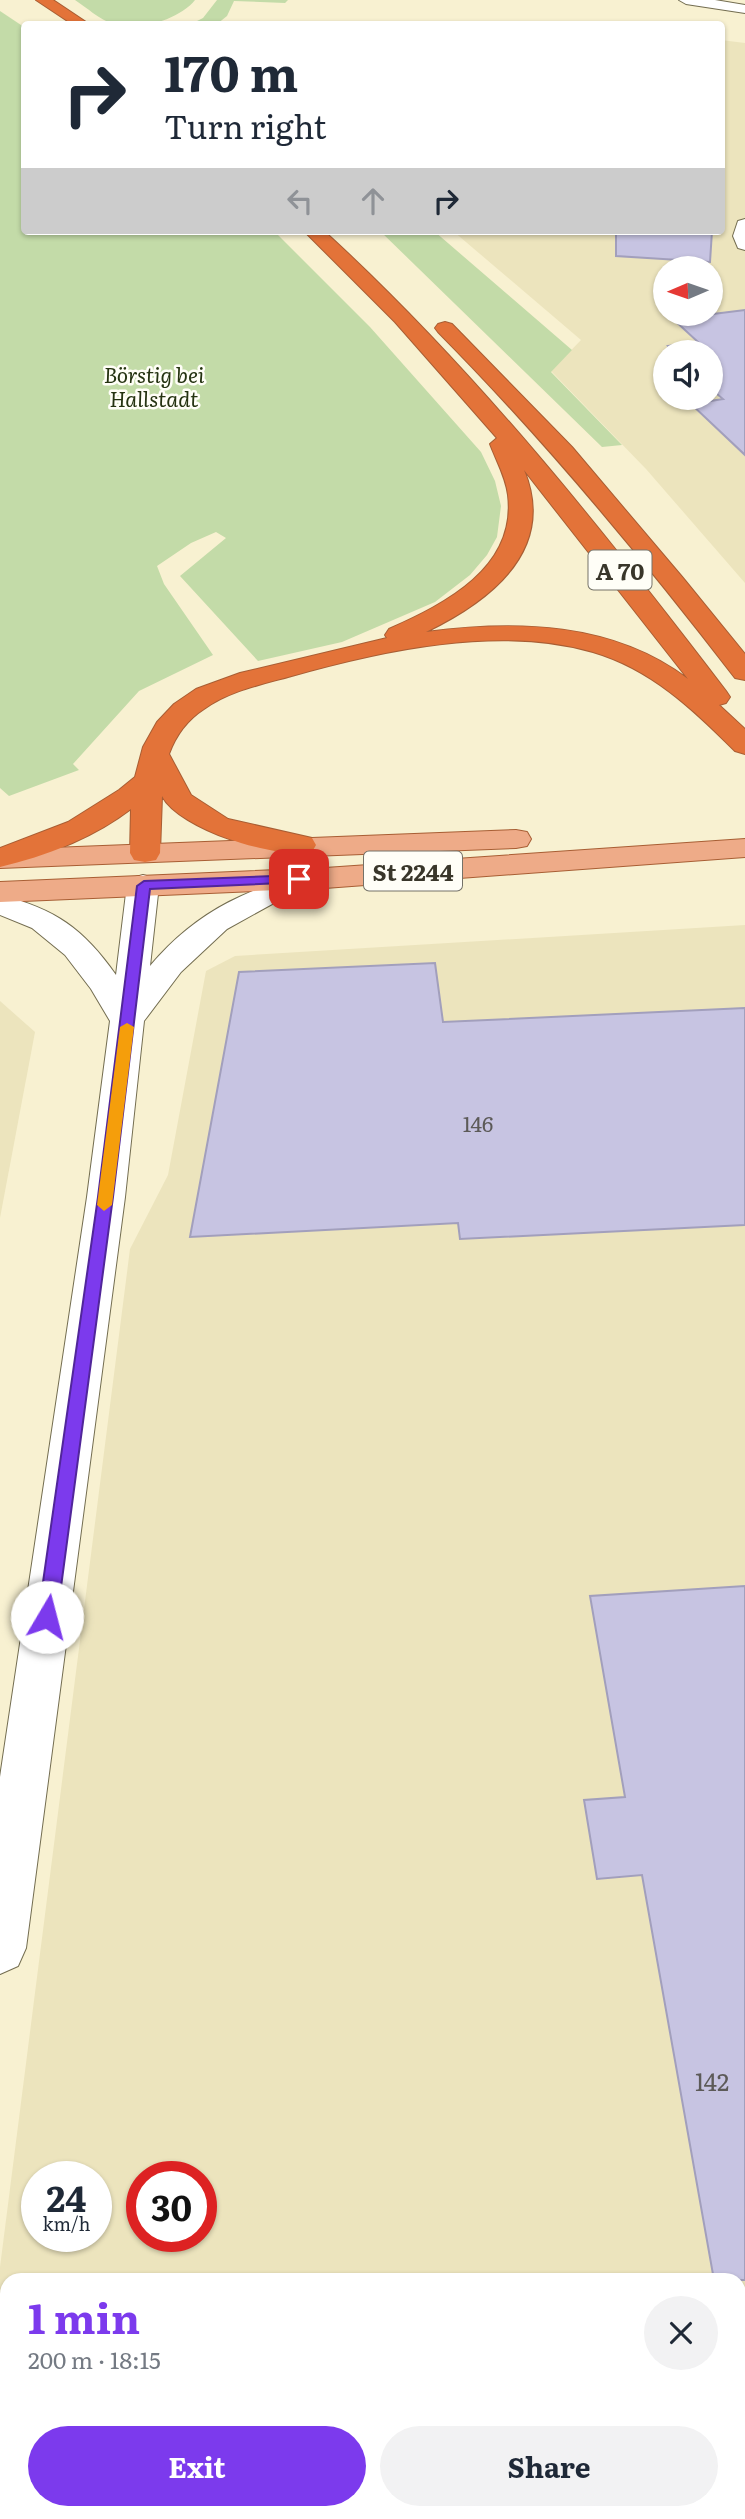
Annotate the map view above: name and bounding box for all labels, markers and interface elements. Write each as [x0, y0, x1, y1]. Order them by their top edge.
text: 170 m [164, 34, 298, 107]
icon: right [49, 49, 140, 140]
text: Turn right [164, 101, 326, 149]
icon: left [281, 182, 319, 220]
icon: ahead [354, 182, 392, 220]
icon: right [427, 182, 465, 220]
north arrow [653, 256, 723, 326]
map controls [653, 256, 723, 410]
button: sound [653, 340, 723, 410]
park label: Börstig bei Hallstadt [104, 358, 205, 413]
road number: A 70 [588, 550, 652, 590]
pin [269, 849, 329, 909]
road number: St 2244 [364, 852, 462, 890]
icon: arrive [280, 860, 318, 898]
house number: 146 [463, 1107, 493, 1138]
position arrow [10, 1580, 84, 1654]
house number: 142 [695, 2063, 729, 2098]
speed limit sign: 30 [126, 2161, 217, 2252]
text: 24 [47, 2171, 86, 2223]
text: km/h [43, 2210, 90, 2237]
text: 1 min [28, 2285, 140, 2347]
button: close [644, 2296, 718, 2370]
text: 200 m · 18:15 [28, 2342, 161, 2376]
button: Exit [28, 2426, 366, 2506]
button: Share [380, 2426, 718, 2506]

